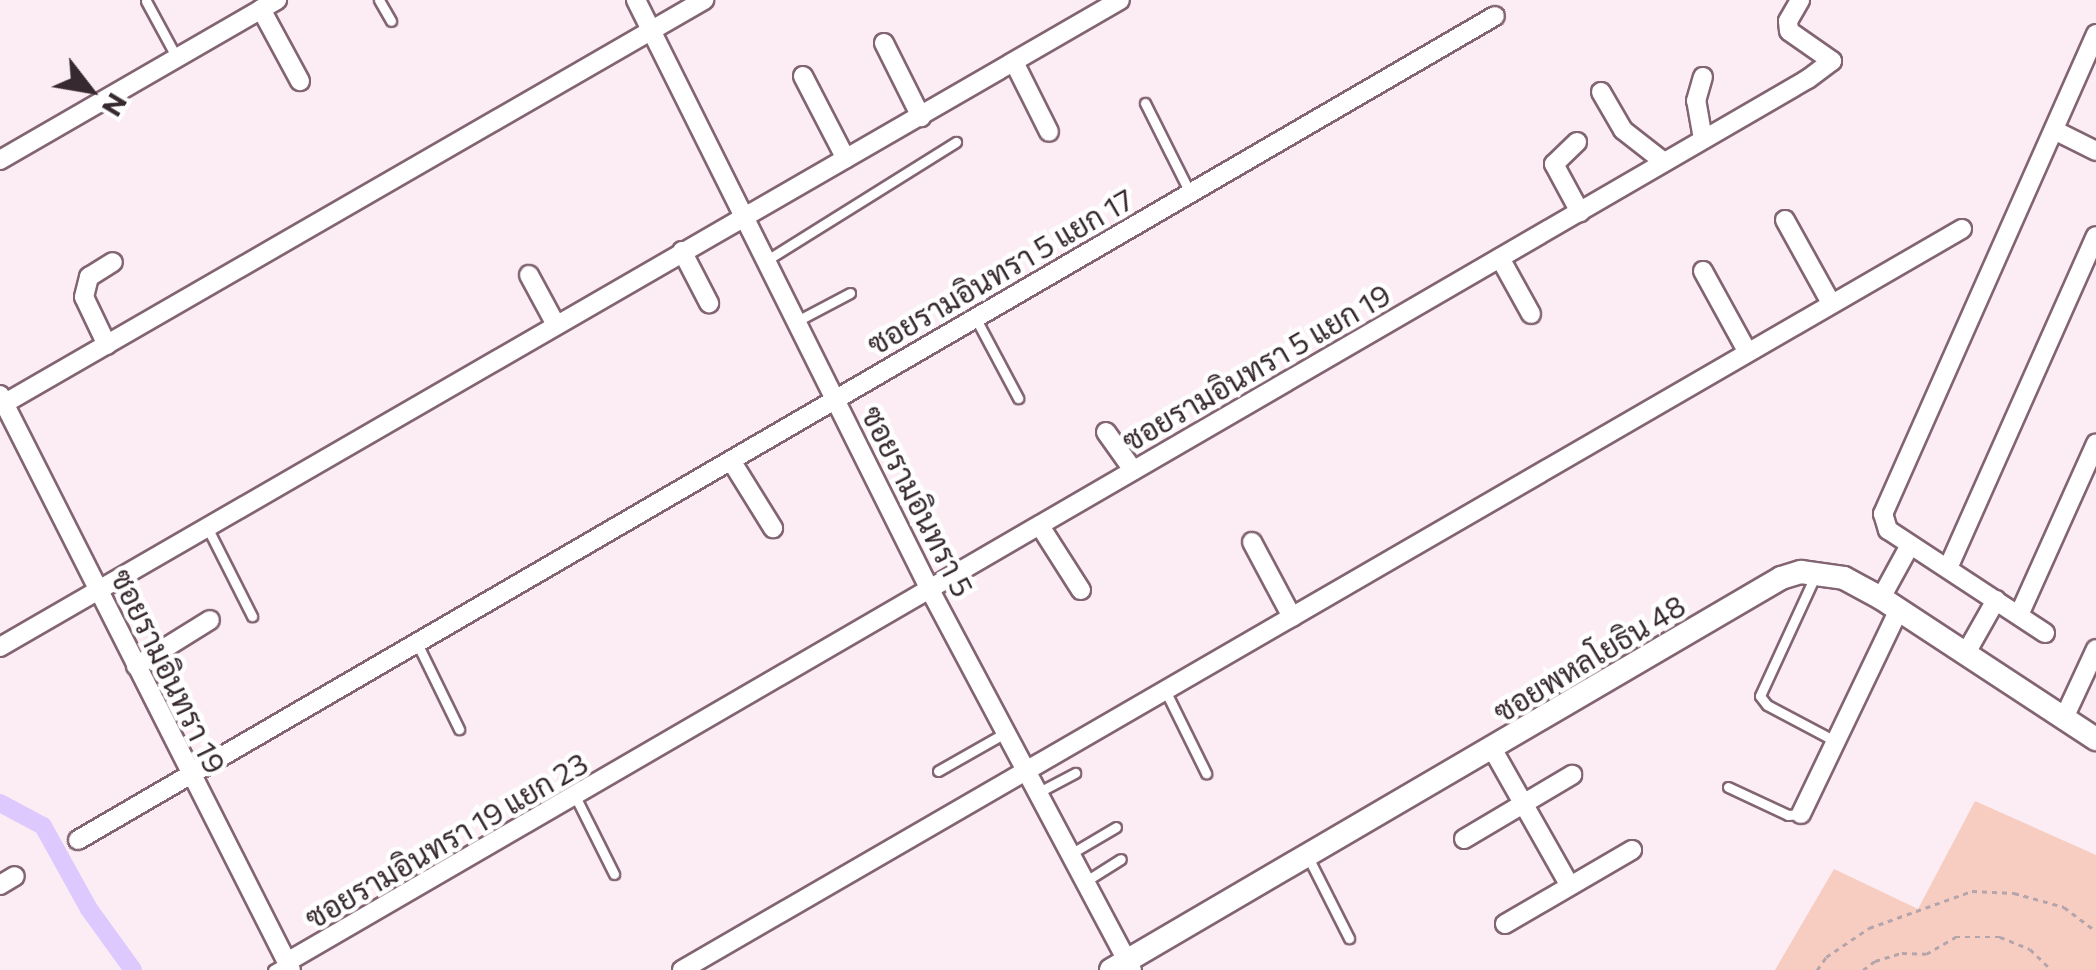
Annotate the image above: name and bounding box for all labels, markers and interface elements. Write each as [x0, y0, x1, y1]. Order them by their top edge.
north arrow [40, 40, 140, 140]
text: N [96, 88, 136, 123]
street label: ซอยรามอินทรา 5 แยก 17 [861, 180, 1139, 362]
street label: ซอยรามอินทรา 5 แยก 19 [1116, 276, 1396, 458]
street label: ซอยรามอินทรา 5 [854, 400, 982, 602]
street label: ซอยรามอินทรา 19 [104, 563, 234, 779]
street label: ซอยพหลโยธิน 48 [1487, 587, 1691, 729]
street label: ซอยรามอินทรา 19 แยก 23 [298, 744, 594, 936]

